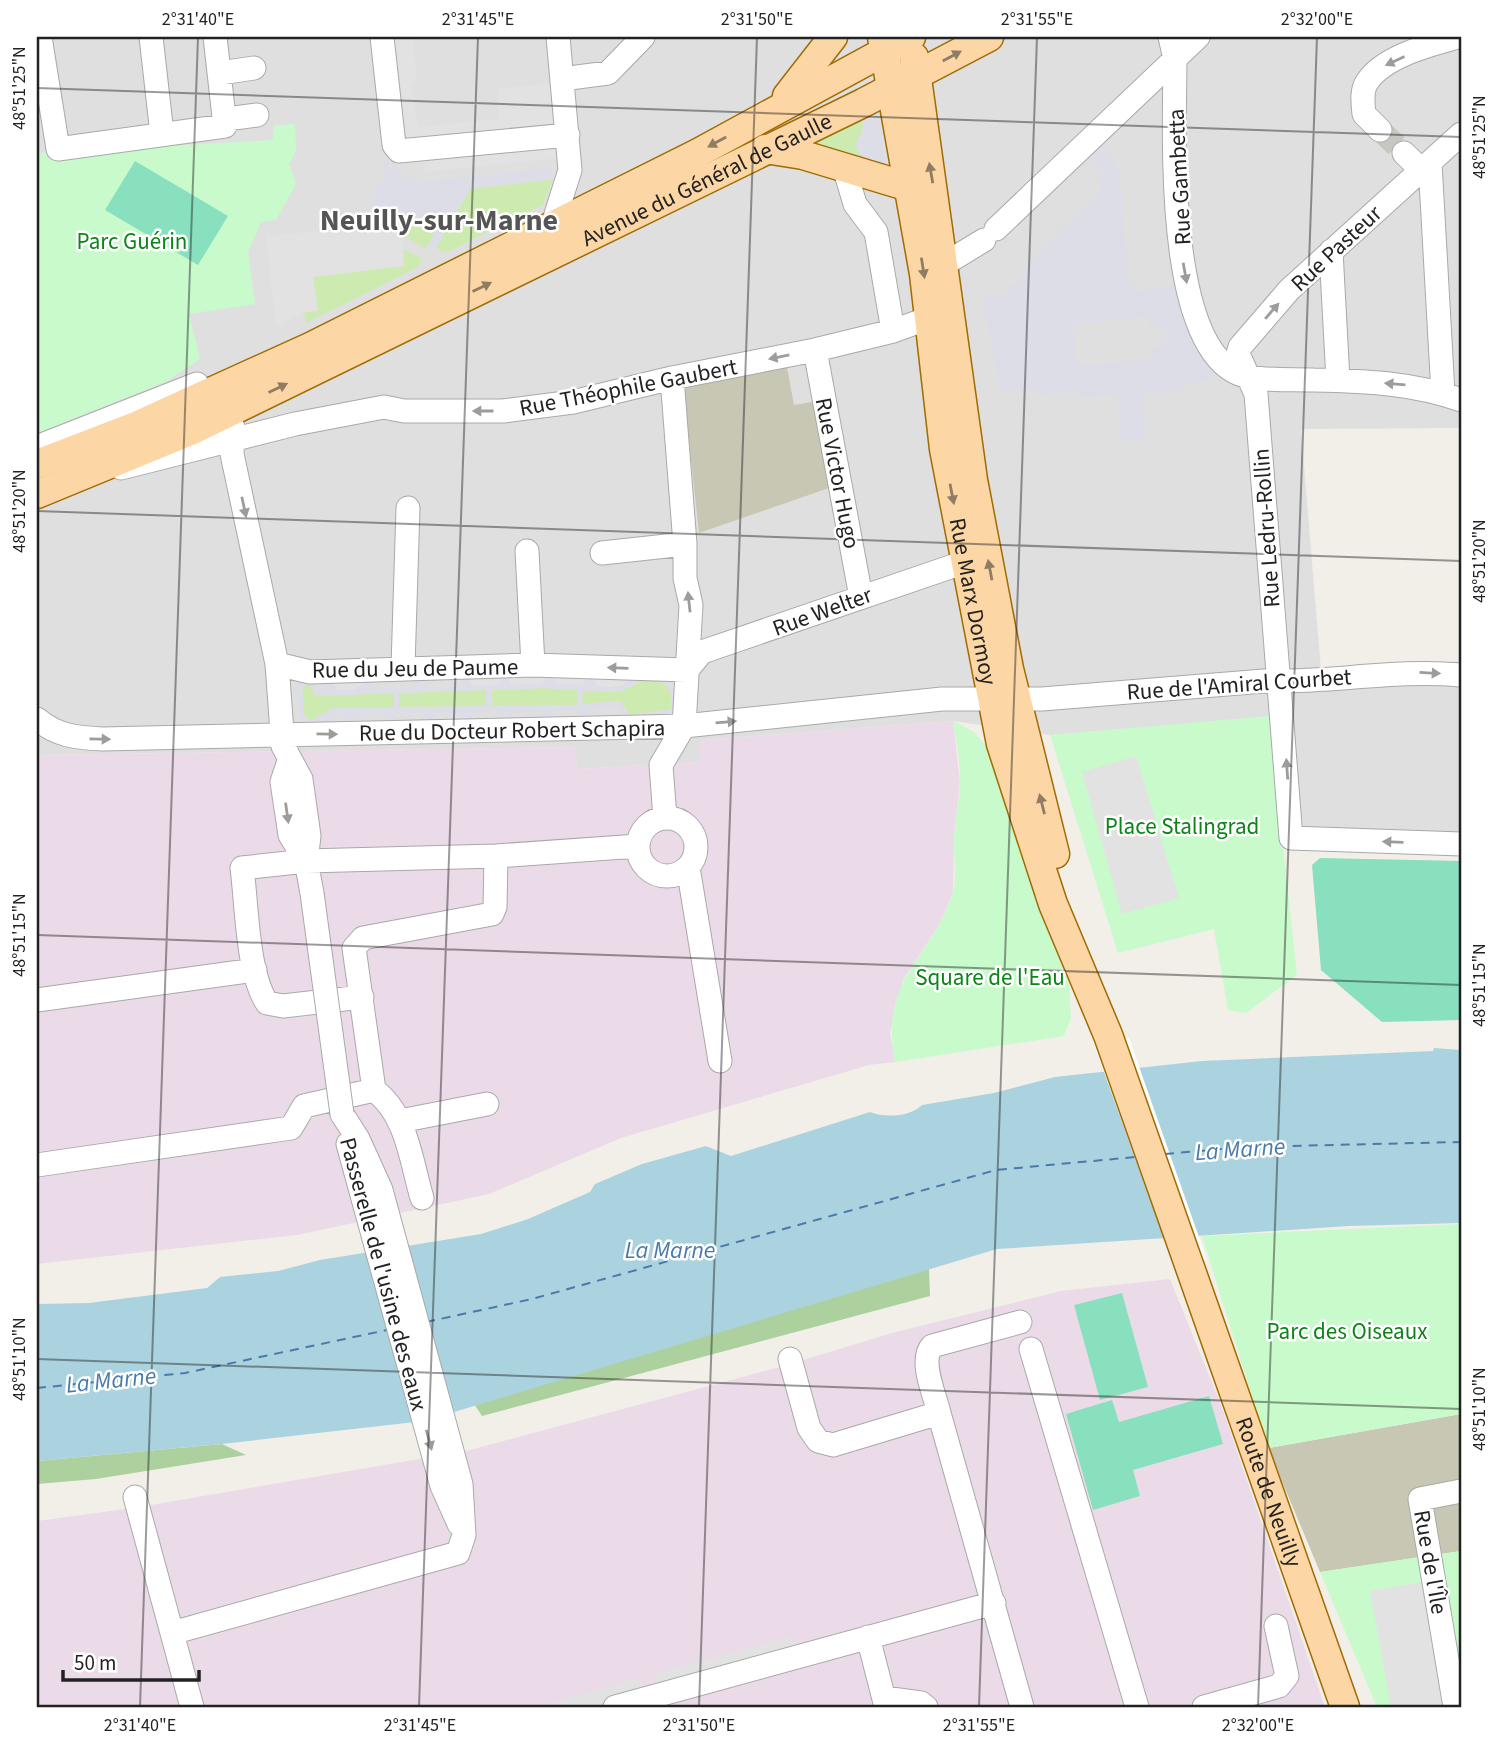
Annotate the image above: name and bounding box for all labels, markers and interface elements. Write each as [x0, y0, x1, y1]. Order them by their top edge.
text: 2°31'40"E [162, 7, 234, 32]
text: 2°31'45"E [442, 7, 514, 32]
text: 2°31'50"E [721, 7, 793, 32]
text: 2°31'55"E [1001, 7, 1073, 32]
text: 2°32'00"E [1281, 7, 1353, 32]
text: 48°51'25"N [7, 46, 32, 130]
one-way arrow [942, 50, 962, 61]
one-way arrow [1385, 55, 1405, 67]
text: 48°51'25"N [1467, 95, 1492, 179]
street label: Avenue du Général de Gaulle [576, 105, 837, 255]
street label: Rue Gambetta [1159, 108, 1200, 246]
one-way arrow [707, 136, 727, 148]
one-way arrow [926, 162, 937, 184]
street label: Rue Pasteur [1283, 197, 1390, 299]
district label: Neuilly-sur-Marne [320, 199, 558, 242]
park label: Parc Guérin [77, 225, 187, 258]
one-way arrow [918, 257, 929, 279]
one-way arrow [1180, 262, 1191, 284]
one-way arrow [472, 281, 492, 293]
one-way arrow [1264, 302, 1279, 319]
street label: Rue Théophile Gaubert [516, 350, 740, 425]
one-way arrow [768, 351, 790, 362]
one-way arrow [1384, 378, 1406, 389]
one-way arrow [268, 382, 288, 393]
street label: Rue Victor Hugo [807, 395, 868, 551]
one-way arrow [472, 405, 494, 417]
street label: Rue Ledru-Rollin [1244, 447, 1289, 609]
text: 48°51'20"N [7, 469, 32, 553]
one-way arrow [947, 483, 958, 505]
one-way arrow [238, 496, 249, 518]
street label: Rue Marx Dormoy [941, 515, 1005, 688]
text: 48°51'20"N [1467, 519, 1492, 603]
one-way arrow [985, 559, 996, 581]
street label: Rue Welter [768, 578, 878, 645]
one-way arrow [684, 591, 695, 613]
street label: Rue du Jeu de Paume [312, 650, 518, 687]
street label: Rue de l'Amiral Courbet [1126, 660, 1353, 709]
one-way arrow [607, 662, 629, 674]
one-way arrow [1419, 667, 1441, 678]
street label: Rue du Docteur Robert Schapira [359, 711, 665, 750]
one-way arrow [715, 717, 737, 728]
one-way arrow [316, 728, 338, 740]
one-way arrow [89, 733, 111, 745]
one-way arrow [1281, 758, 1292, 780]
one-way arrow [1036, 793, 1047, 815]
one-way arrow [281, 802, 292, 824]
park label: Place Stalingrad [1105, 810, 1259, 843]
one-way arrow [1382, 836, 1404, 847]
text: 48°51'15"N [7, 893, 32, 977]
text: 48°51'15"N [1467, 943, 1492, 1027]
park label: Square de l'Eau [915, 961, 1065, 994]
water label: La Marne [1194, 1129, 1286, 1170]
street label: Passerelle de l'usine des eaux [331, 1134, 436, 1415]
water label: La Marne [625, 1233, 715, 1268]
park label: Parc des Oiseaux [1267, 1315, 1427, 1348]
text: 48°51'10"N [7, 1317, 32, 1401]
water label: La Marne [64, 1358, 158, 1403]
text: 48°51'10"N [1467, 1367, 1492, 1451]
street label: Route de Neuilly [1227, 1412, 1310, 1572]
one-way arrow [424, 1429, 435, 1451]
street label: Rue de l'Île [1405, 1507, 1456, 1617]
scale bar [63, 1639, 200, 1683]
text: 50 m [74, 1648, 116, 1678]
text: 2°31'40"E [104, 1713, 176, 1738]
text: 2°31'45"E [384, 1713, 456, 1738]
text: 2°31'50"E [663, 1713, 735, 1738]
text: 2°31'55"E [943, 1713, 1015, 1738]
text: 2°32'00"E [1222, 1713, 1294, 1738]

